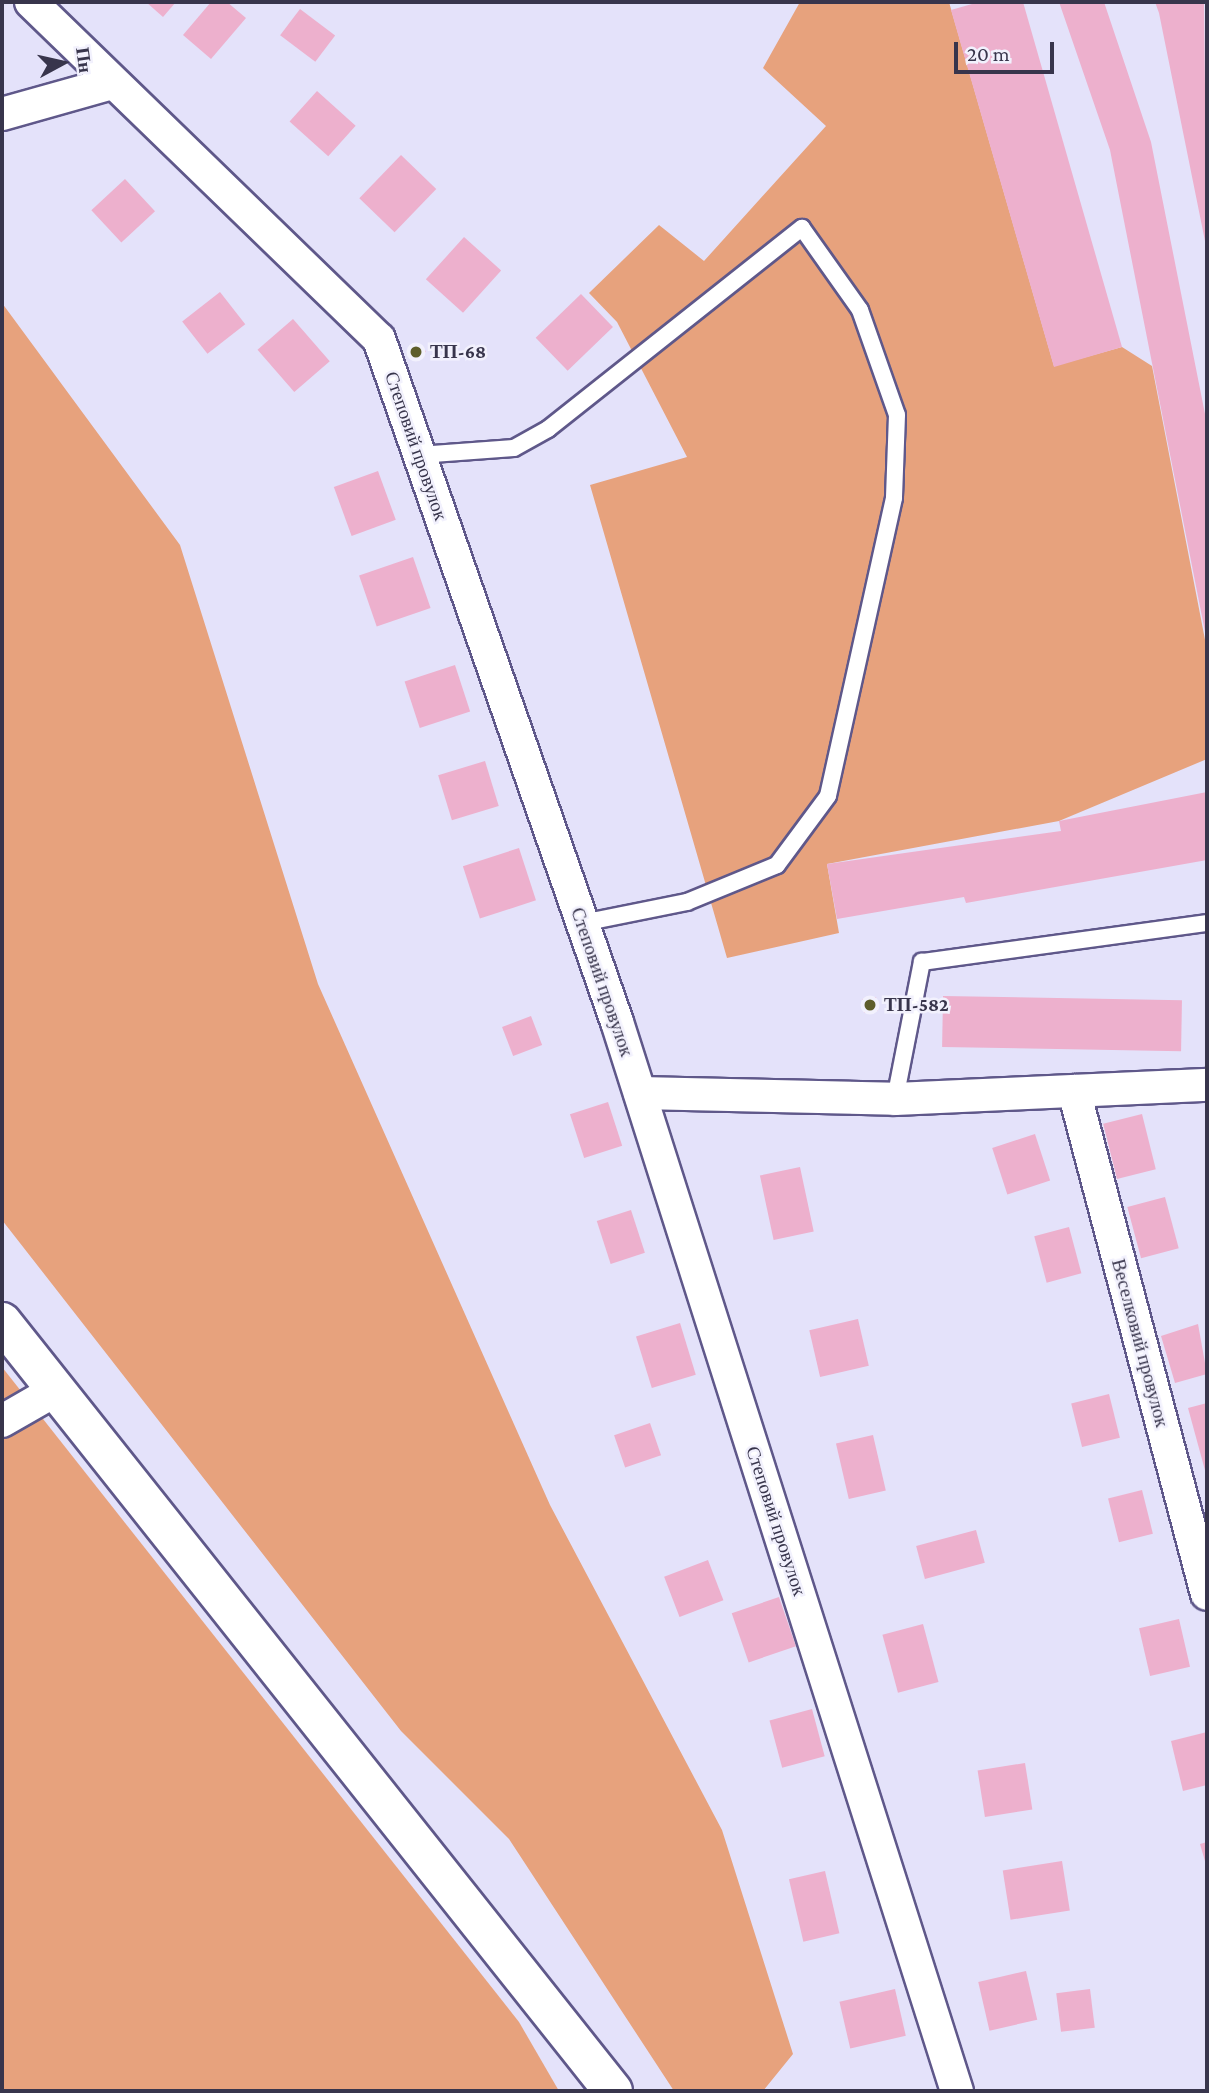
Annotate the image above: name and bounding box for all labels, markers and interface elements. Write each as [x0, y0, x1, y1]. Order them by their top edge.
north arrow [28, 28, 98, 98]
scale bar [957, 28, 1057, 72]
text: 20 m [967, 42, 1010, 66]
text: Пн [72, 46, 96, 74]
place label: ТП-68 [430, 341, 486, 363]
marker: ТП-68 [408, 344, 424, 360]
street label: Степовий провулок [380, 369, 452, 523]
street label: Степовий провулок [566, 905, 638, 1059]
place label: ТП-582 [884, 994, 949, 1016]
marker: ТП-582 [862, 997, 878, 1013]
street label: Веселковий провулок [1107, 1256, 1173, 1430]
street label: Степовий провулок [741, 1443, 811, 1599]

